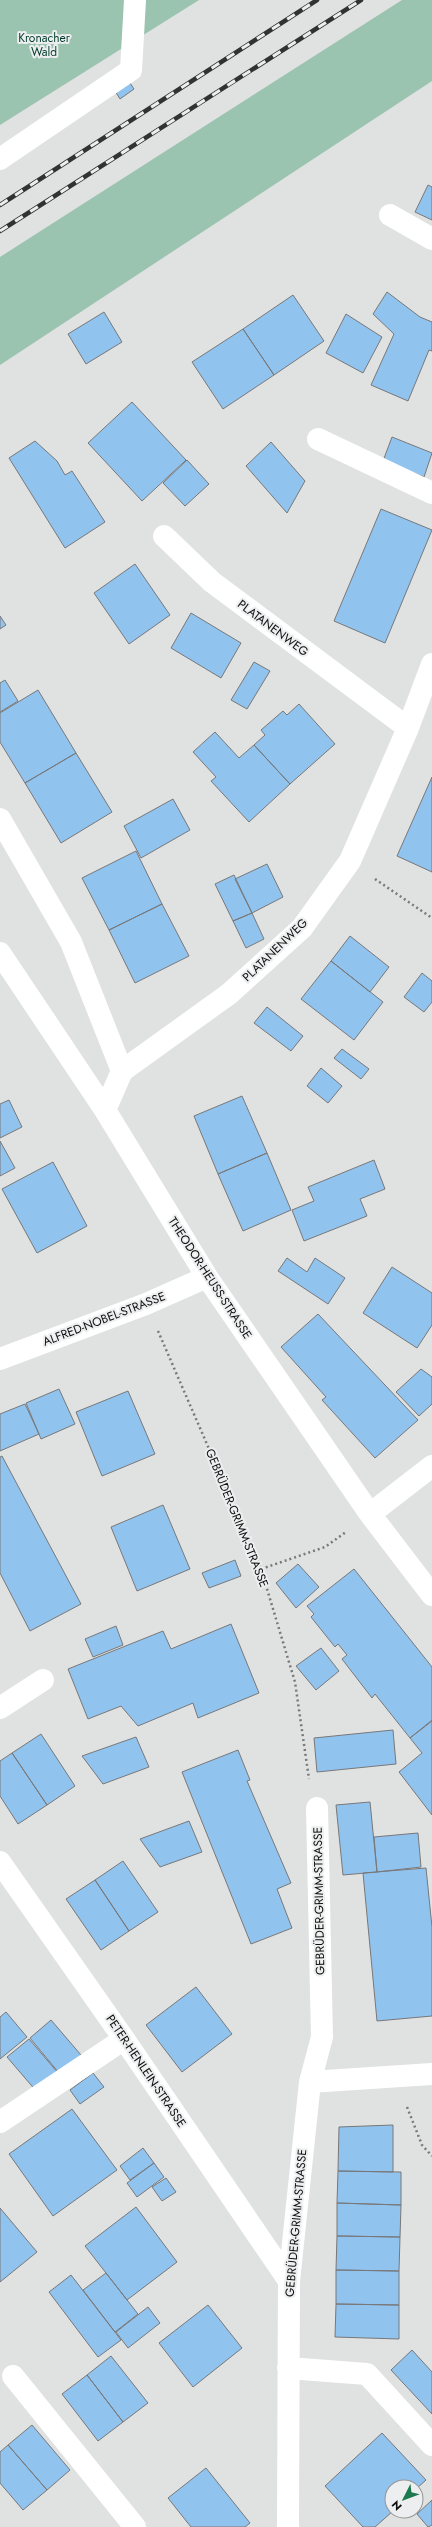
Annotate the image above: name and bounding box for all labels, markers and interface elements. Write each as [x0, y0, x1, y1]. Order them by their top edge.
park label: Kronacher Wald [18, 29, 71, 61]
street label: PLATANENWEG [234, 595, 312, 661]
street label: PLATANENWEG [238, 914, 312, 986]
street label: THEODOR-HEUSS-STRASSE [164, 1214, 256, 1342]
street label: ALFRED-NOBEL-STRASSE [40, 1287, 168, 1351]
street label: GEBRÜDER-GRIMM-STRASSE [201, 1446, 273, 1590]
street label: GEBRÜDER-GRIMM-STRASSE [309, 1827, 329, 1975]
street label: PETER-HENLEIN-STRASSE [102, 2011, 190, 2131]
street label: GEBRÜDER-GRIMM-STRASSE [281, 2148, 311, 2298]
north arrow [384, 2479, 424, 2519]
text: N [388, 2497, 405, 2514]

